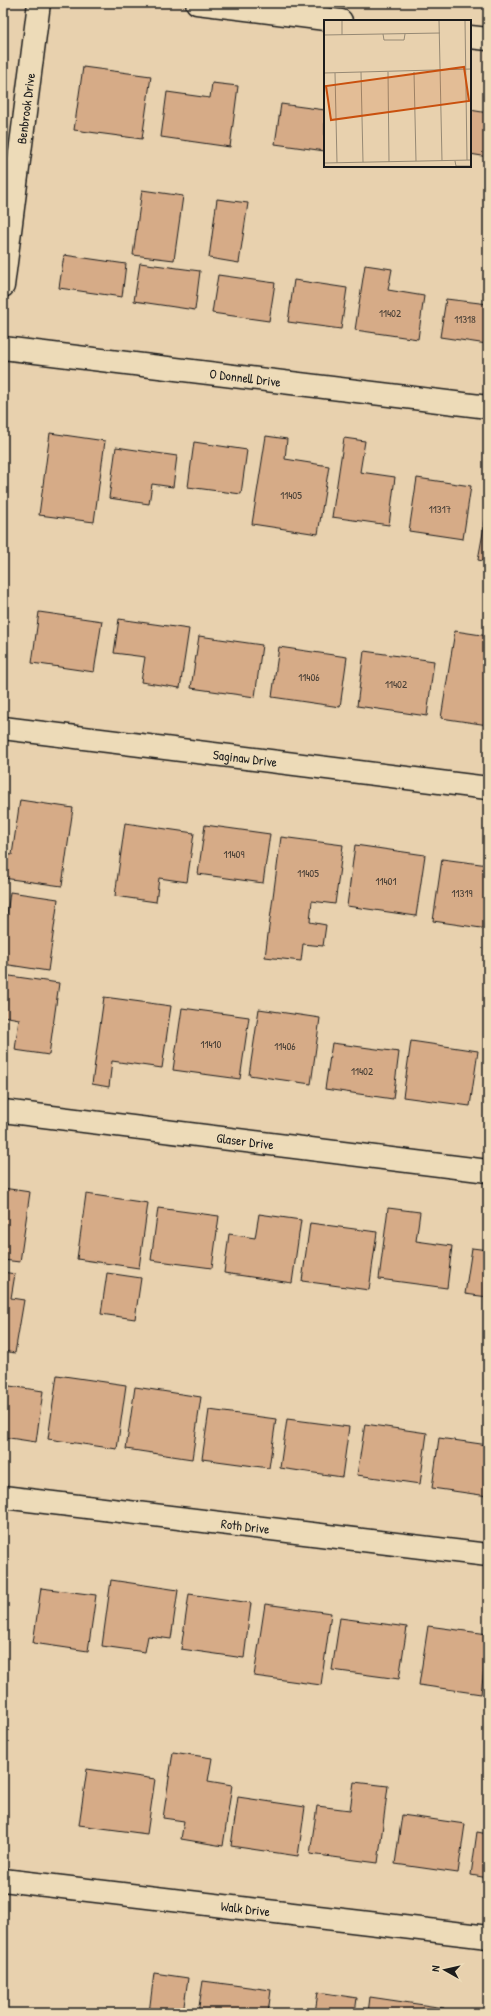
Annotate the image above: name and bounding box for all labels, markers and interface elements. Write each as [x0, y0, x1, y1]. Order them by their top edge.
inset map [324, 20, 471, 167]
street label: Benbrook Drive [12, 72, 39, 145]
house number: 11402 [379, 306, 401, 320]
house number: 11318 [454, 312, 476, 326]
street label: O Donnell Drive [209, 364, 282, 391]
house number: 11405 [280, 488, 302, 502]
house number: 11317 [429, 502, 451, 516]
house number: 11406 [298, 670, 320, 684]
house number: 11402 [385, 677, 407, 691]
street label: Saginaw Drive [212, 745, 278, 771]
house number: 11409 [223, 847, 245, 861]
house number: 11405 [297, 866, 319, 880]
house number: 11401 [375, 874, 397, 888]
house number: 11319 [452, 886, 472, 900]
house number: 11410 [200, 1037, 222, 1051]
house number: 11406 [274, 1039, 296, 1053]
house number: 11402 [351, 1064, 373, 1078]
street label: Glaser Drive [215, 1128, 275, 1153]
street label: Roth Drive [220, 1514, 270, 1538]
street label: Walk Drive [220, 1897, 271, 1920]
north arrow [425, 1950, 465, 1990]
text: N [428, 1965, 442, 1972]

